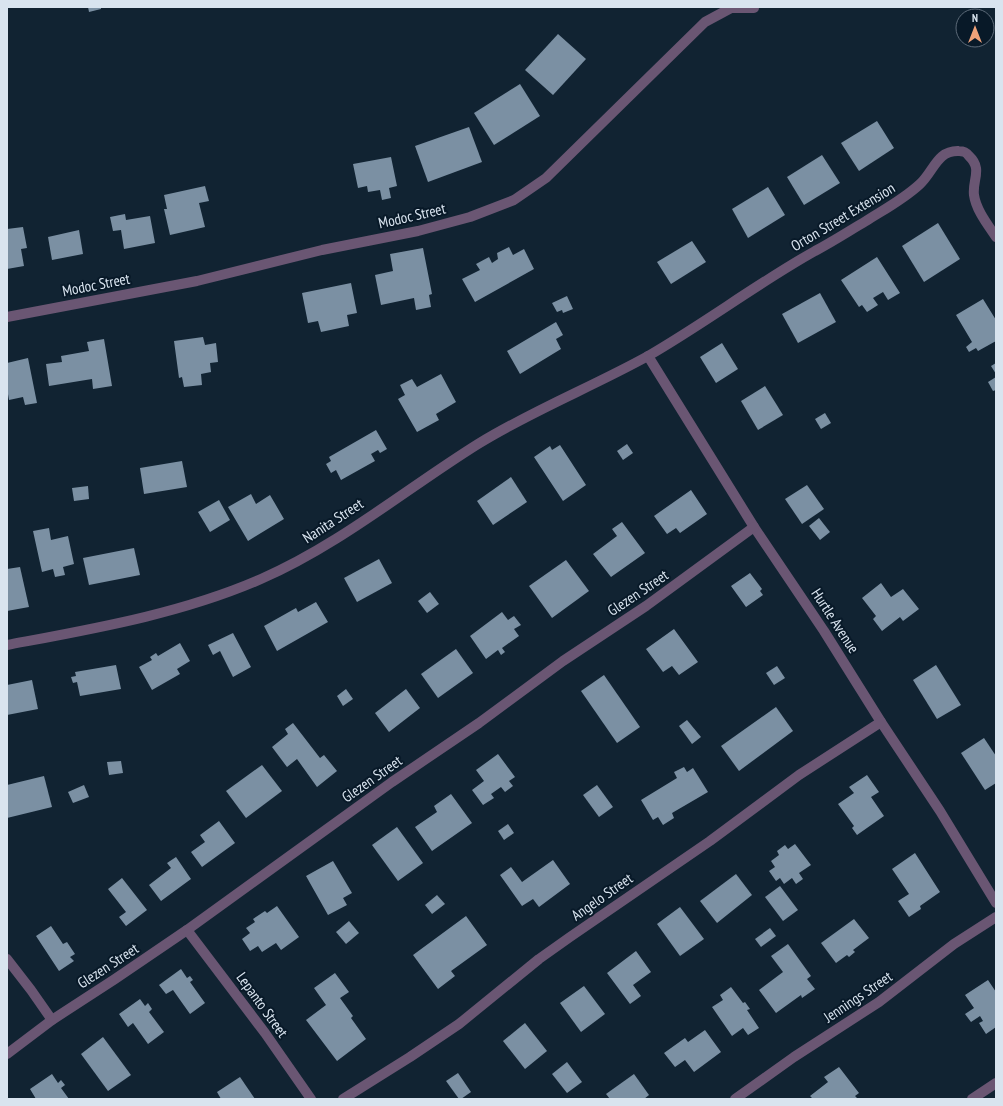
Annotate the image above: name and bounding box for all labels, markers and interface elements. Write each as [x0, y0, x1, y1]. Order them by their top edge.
north arrow [955, 8, 995, 48]
text: N [972, 11, 978, 25]
street label: Orton Street Extension [787, 178, 898, 255]
street label: Modoc Street [376, 199, 447, 232]
street label: Modoc Street [61, 269, 131, 300]
street label: Nanita Street [299, 494, 367, 547]
street label: Glezen Street [604, 565, 672, 620]
street label: Hurtle Avenue [807, 585, 863, 657]
street label: Glezen Street [338, 751, 405, 806]
street label: Angelo Street [567, 869, 636, 925]
street label: Glezen Street [74, 939, 142, 992]
street label: Jennings Street [819, 967, 896, 1027]
street label: Lepanto Street [233, 969, 292, 1041]

